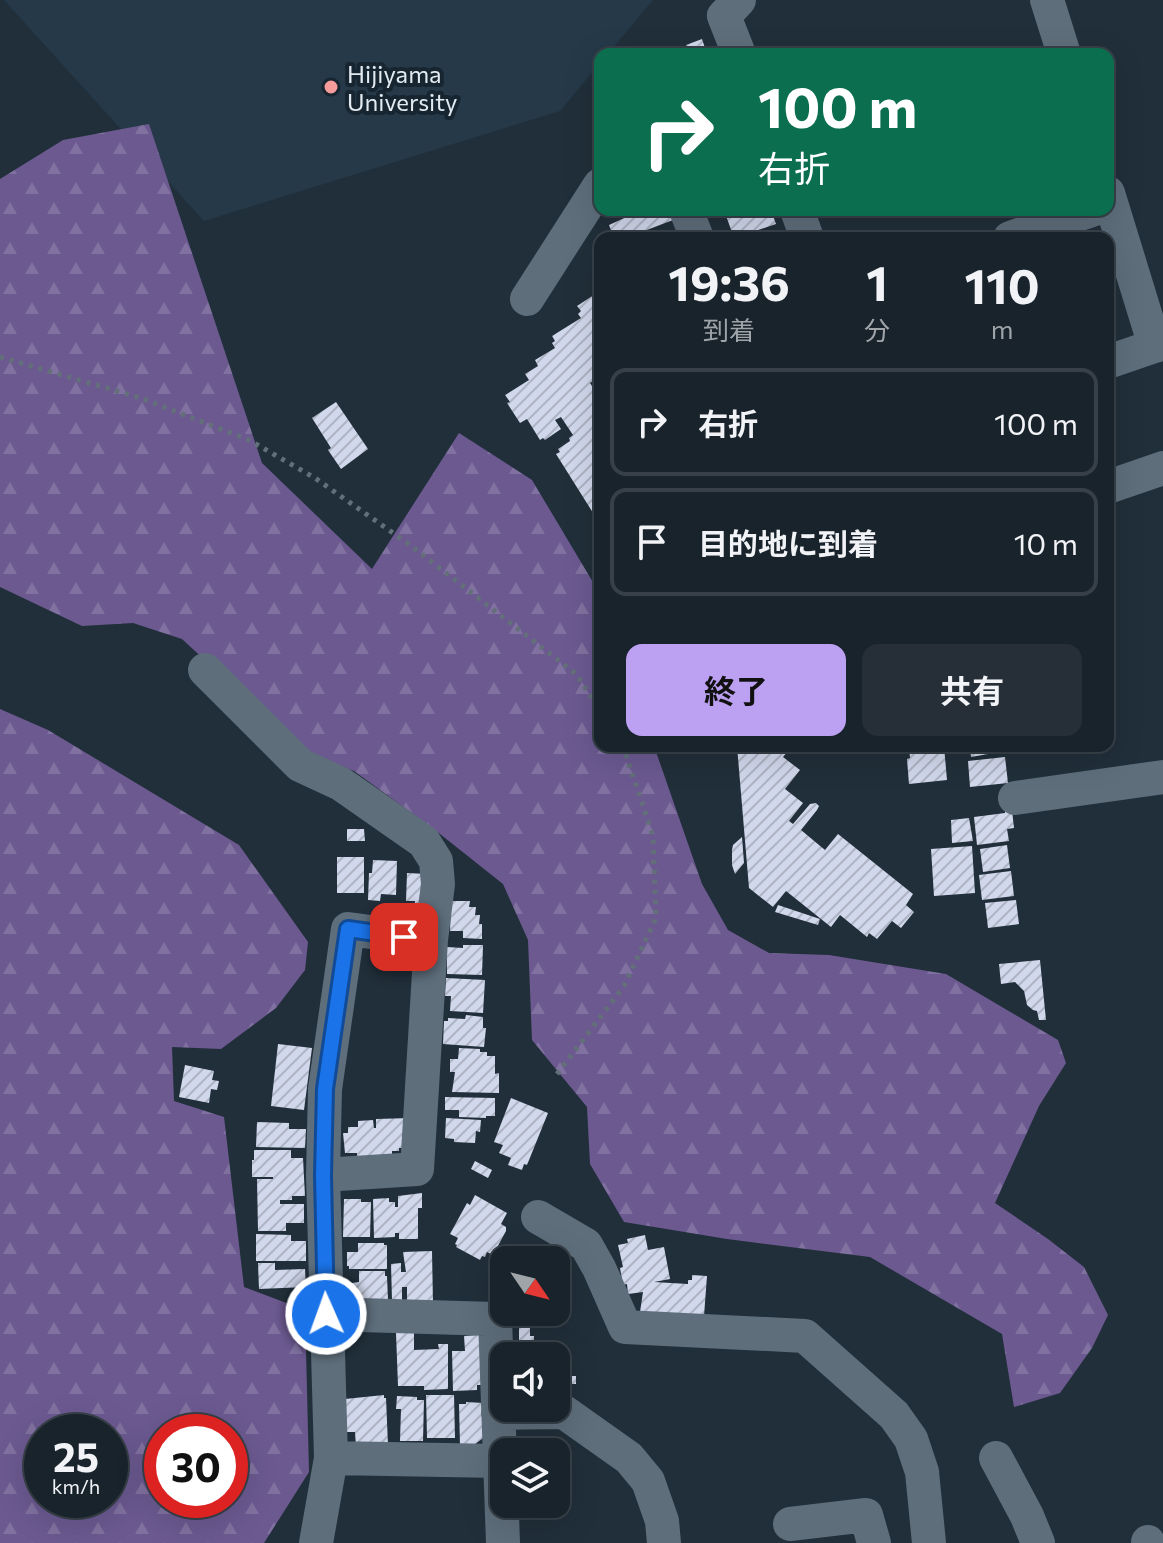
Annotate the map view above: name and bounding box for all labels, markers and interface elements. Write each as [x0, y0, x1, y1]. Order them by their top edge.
place label: Hijiyama University [347, 59, 458, 116]
text: 100 m [758, 71, 917, 140]
marker: Hijiyama University [322, 78, 340, 96]
icon: right [626, 80, 730, 184]
text: 右折 [758, 145, 830, 189]
text: 19:36 [668, 252, 790, 311]
text: 1 [866, 252, 888, 311]
text: 110 [964, 255, 1040, 314]
text: m [991, 313, 1013, 344]
text: 到着 [703, 314, 755, 345]
text: 分 [864, 314, 890, 345]
icon: right [630, 400, 674, 444]
text: 右折 [698, 404, 758, 441]
text: 100 m [994, 404, 1078, 441]
icon: arrive [630, 520, 674, 564]
text: 目的地に到着 [698, 524, 878, 561]
text: 10 m [1014, 524, 1078, 561]
button: 終了 [626, 644, 846, 736]
button: 共有 [862, 644, 1082, 736]
pin [370, 903, 438, 971]
icon: arrive [382, 915, 426, 959]
north arrow [490, 1246, 570, 1326]
map controls [490, 1246, 570, 1518]
position arrow [284, 1272, 368, 1356]
button: sound [490, 1342, 570, 1422]
speed limit sign: 30 [144, 1414, 248, 1518]
text: 25 [53, 1431, 99, 1480]
button: layers [490, 1438, 570, 1518]
text: km/h [52, 1474, 100, 1498]

